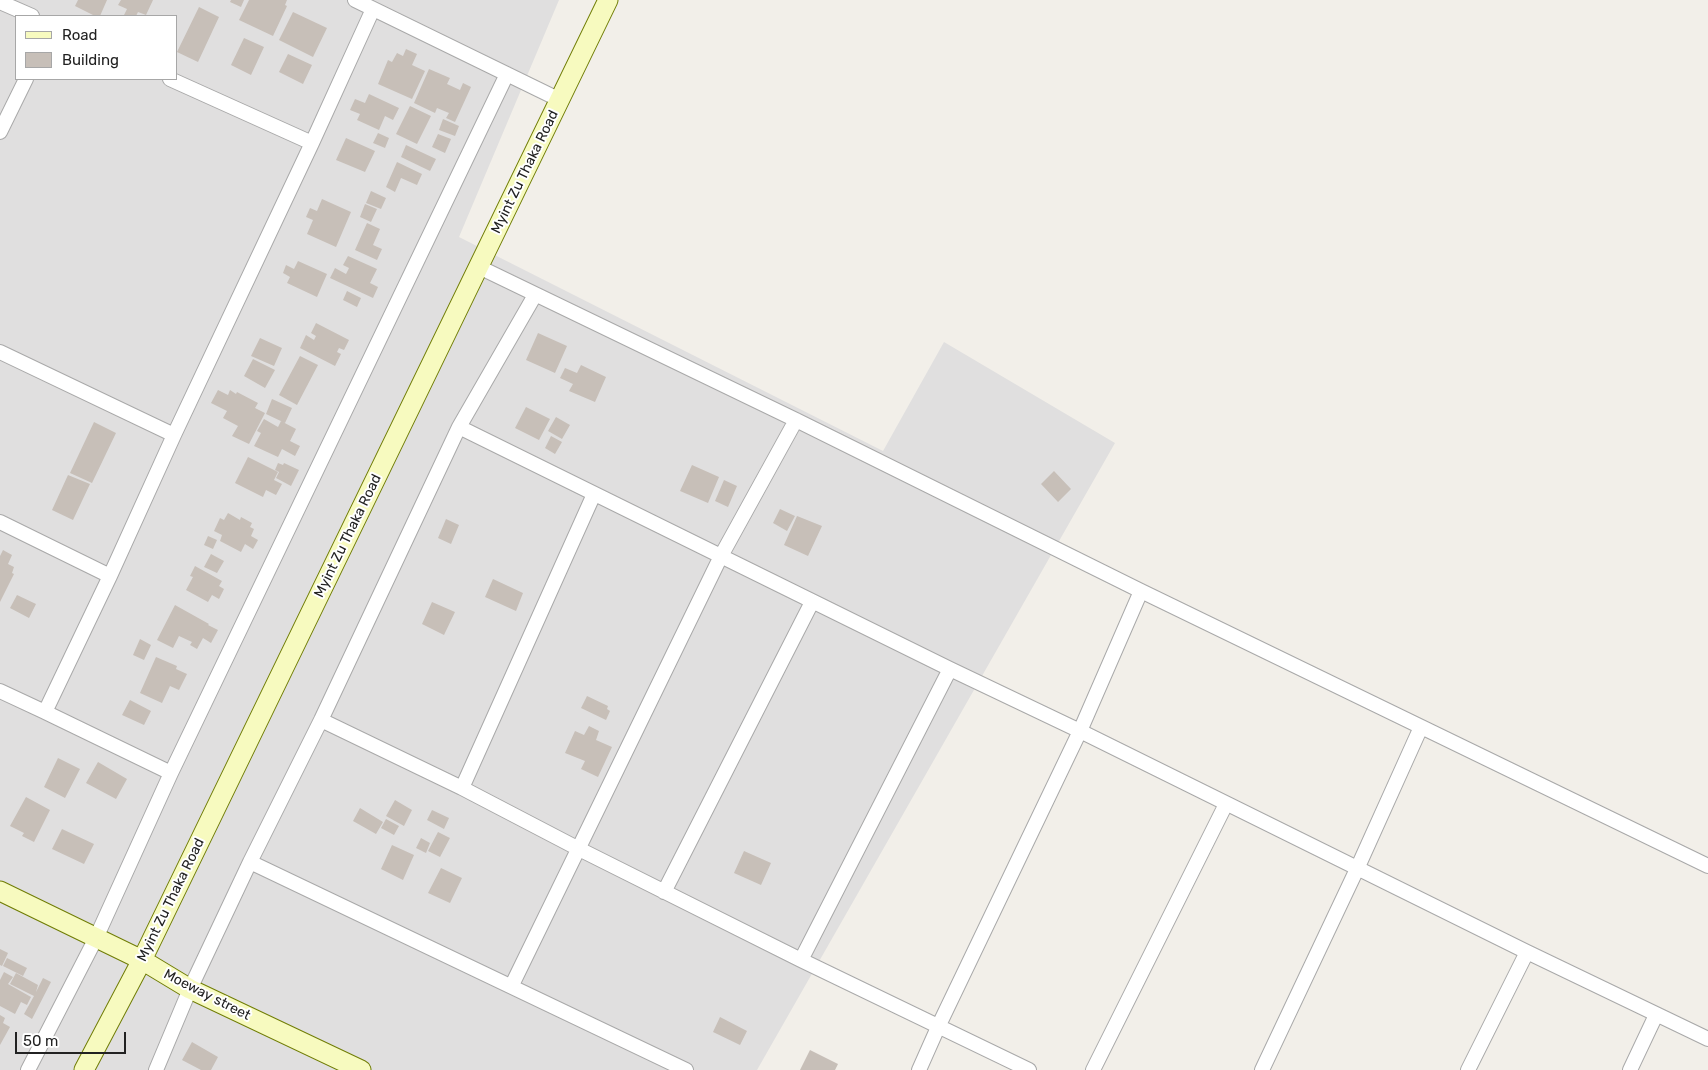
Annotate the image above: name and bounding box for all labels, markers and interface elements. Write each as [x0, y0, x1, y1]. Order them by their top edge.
legend [15, 15, 178, 80]
text: Road [62, 26, 98, 44]
text: Building [62, 51, 119, 69]
street label: Myint Zu Thaka Road [488, 108, 562, 236]
street label: Myint Zu Thaka Road [311, 472, 385, 600]
street label: Myint Zu Thaka Road [134, 836, 208, 964]
street label: Moeway street [161, 966, 253, 1024]
scale bar [18, 1022, 129, 1054]
text: 50 m [23, 1032, 58, 1050]

